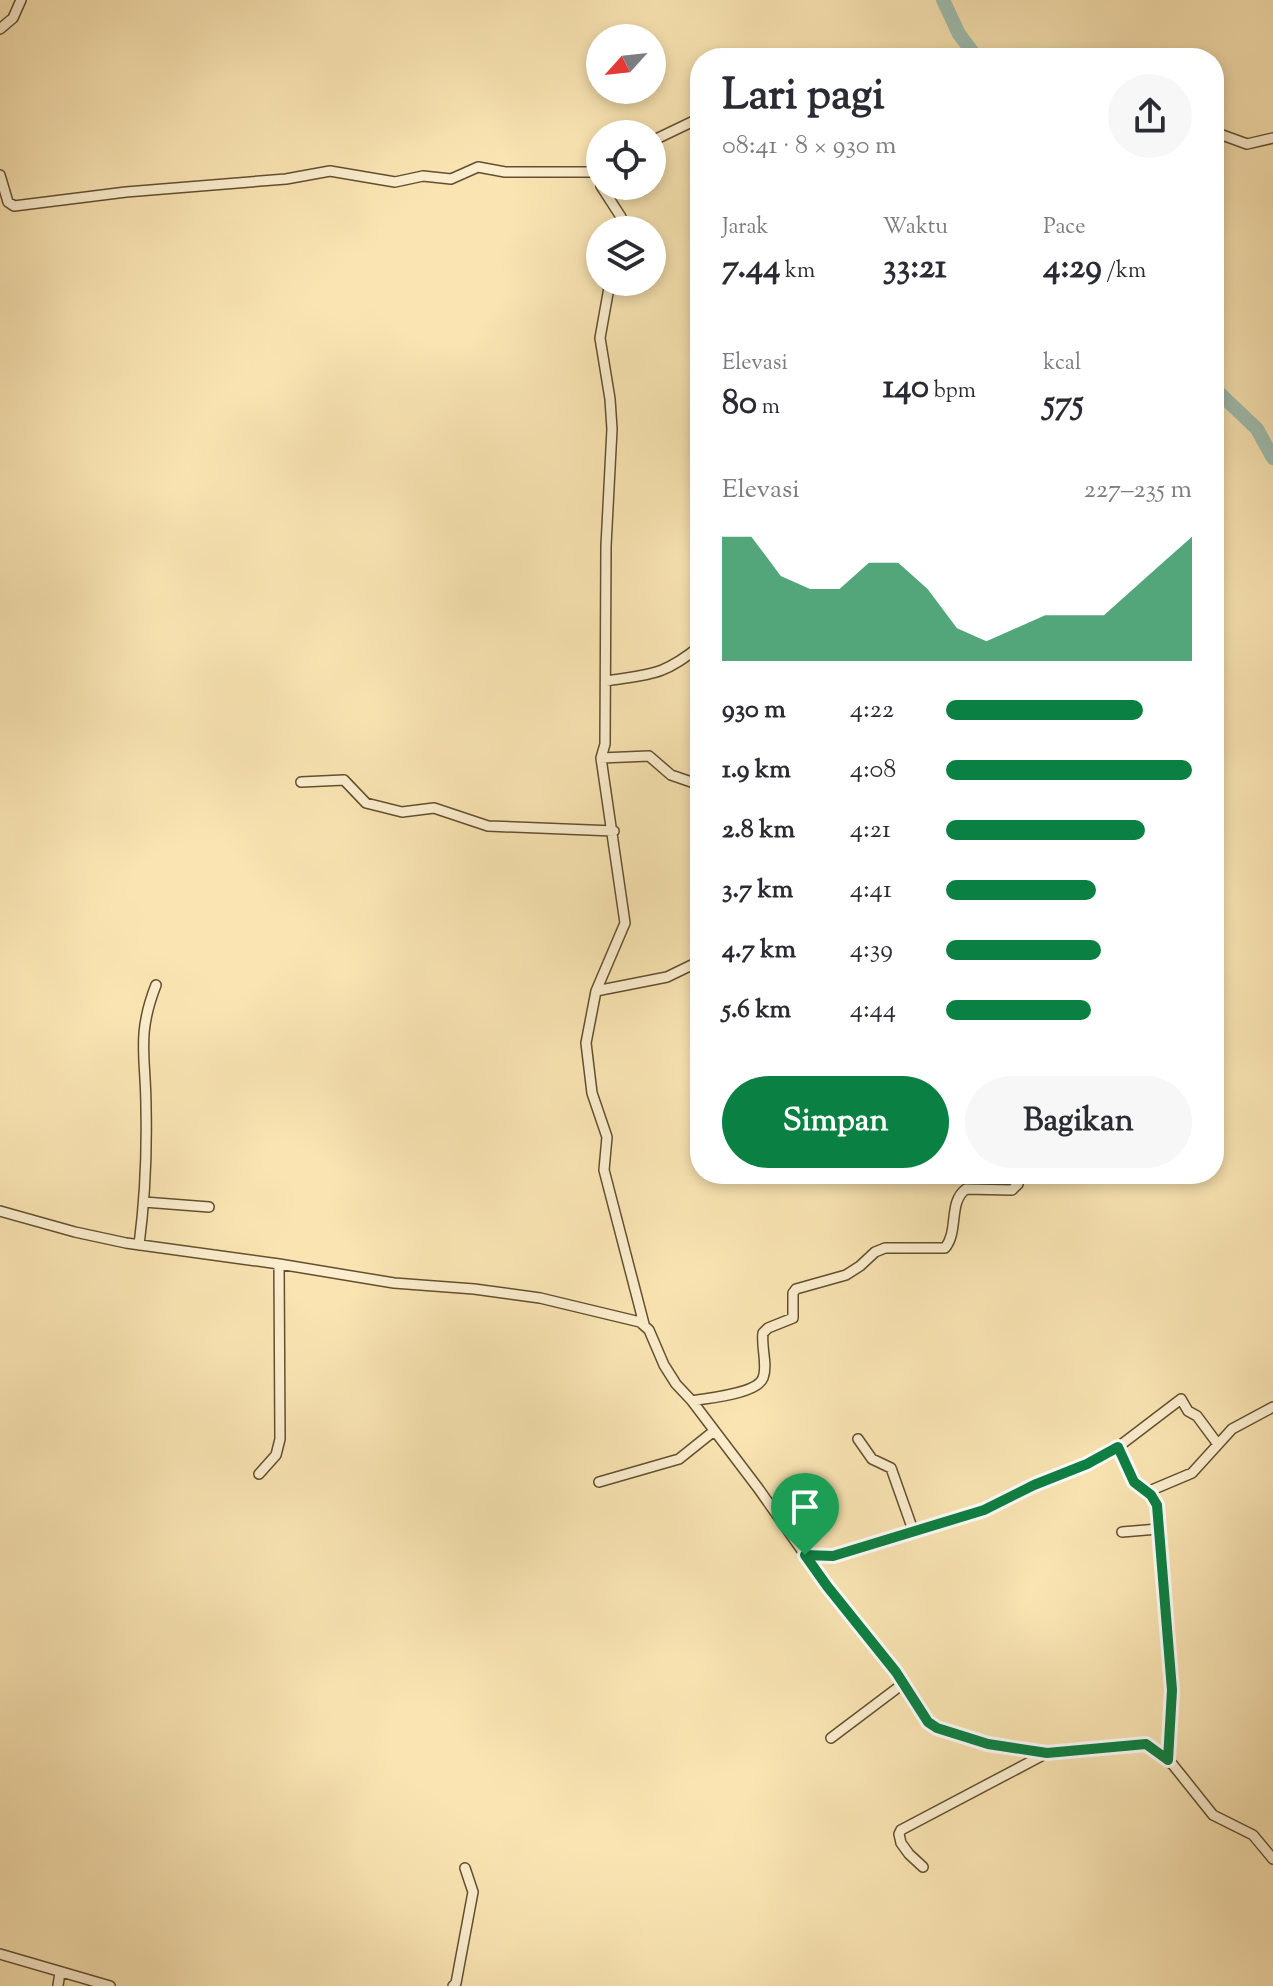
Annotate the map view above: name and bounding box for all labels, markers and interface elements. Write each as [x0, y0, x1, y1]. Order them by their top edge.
north arrow [586, 24, 666, 104]
map controls [586, 24, 666, 296]
text: Lari pagi [722, 66, 885, 129]
button: share [1108, 74, 1192, 158]
button: locate [586, 120, 666, 200]
text: 08:41 · 8 × 930 m [722, 128, 897, 165]
text: Jarak [722, 212, 769, 244]
text: Waktu [883, 212, 948, 244]
text: Pace [1043, 212, 1085, 244]
button: layers [586, 216, 666, 296]
text: 7.44 [722, 244, 780, 293]
text: 33:21 [883, 244, 946, 293]
text: 4:29 [1043, 244, 1102, 293]
text: km [780, 256, 815, 288]
text: /km [1102, 256, 1146, 288]
text: Elevasi [722, 348, 788, 380]
text: kcal [1043, 348, 1081, 380]
text: 140 [883, 364, 929, 413]
text: bpm [929, 376, 976, 408]
text: 80 [722, 380, 757, 429]
text: 575 [1043, 380, 1084, 429]
text: m [757, 392, 780, 424]
text: Elevasi [722, 472, 800, 509]
text: 227–235 m [1084, 472, 1192, 509]
text: 930 m [722, 692, 786, 729]
text: 4:22 [850, 692, 894, 729]
text: 1.9 km [722, 752, 791, 789]
text: 4:08 [850, 752, 896, 789]
text: 2.8 km [722, 812, 795, 849]
text: 4:21 [850, 812, 891, 849]
text: 3.7 km [722, 872, 793, 909]
text: 4:41 [850, 872, 892, 909]
text: 4.7 km [722, 932, 796, 969]
text: 4:39 [850, 932, 893, 969]
text: 5.6 km [722, 992, 791, 1029]
text: 4:44 [850, 992, 896, 1029]
button: Simpan [722, 1076, 949, 1168]
button: Bagikan [965, 1076, 1192, 1168]
pin [771, 1473, 839, 1555]
icon: arrive [783, 1485, 827, 1529]

